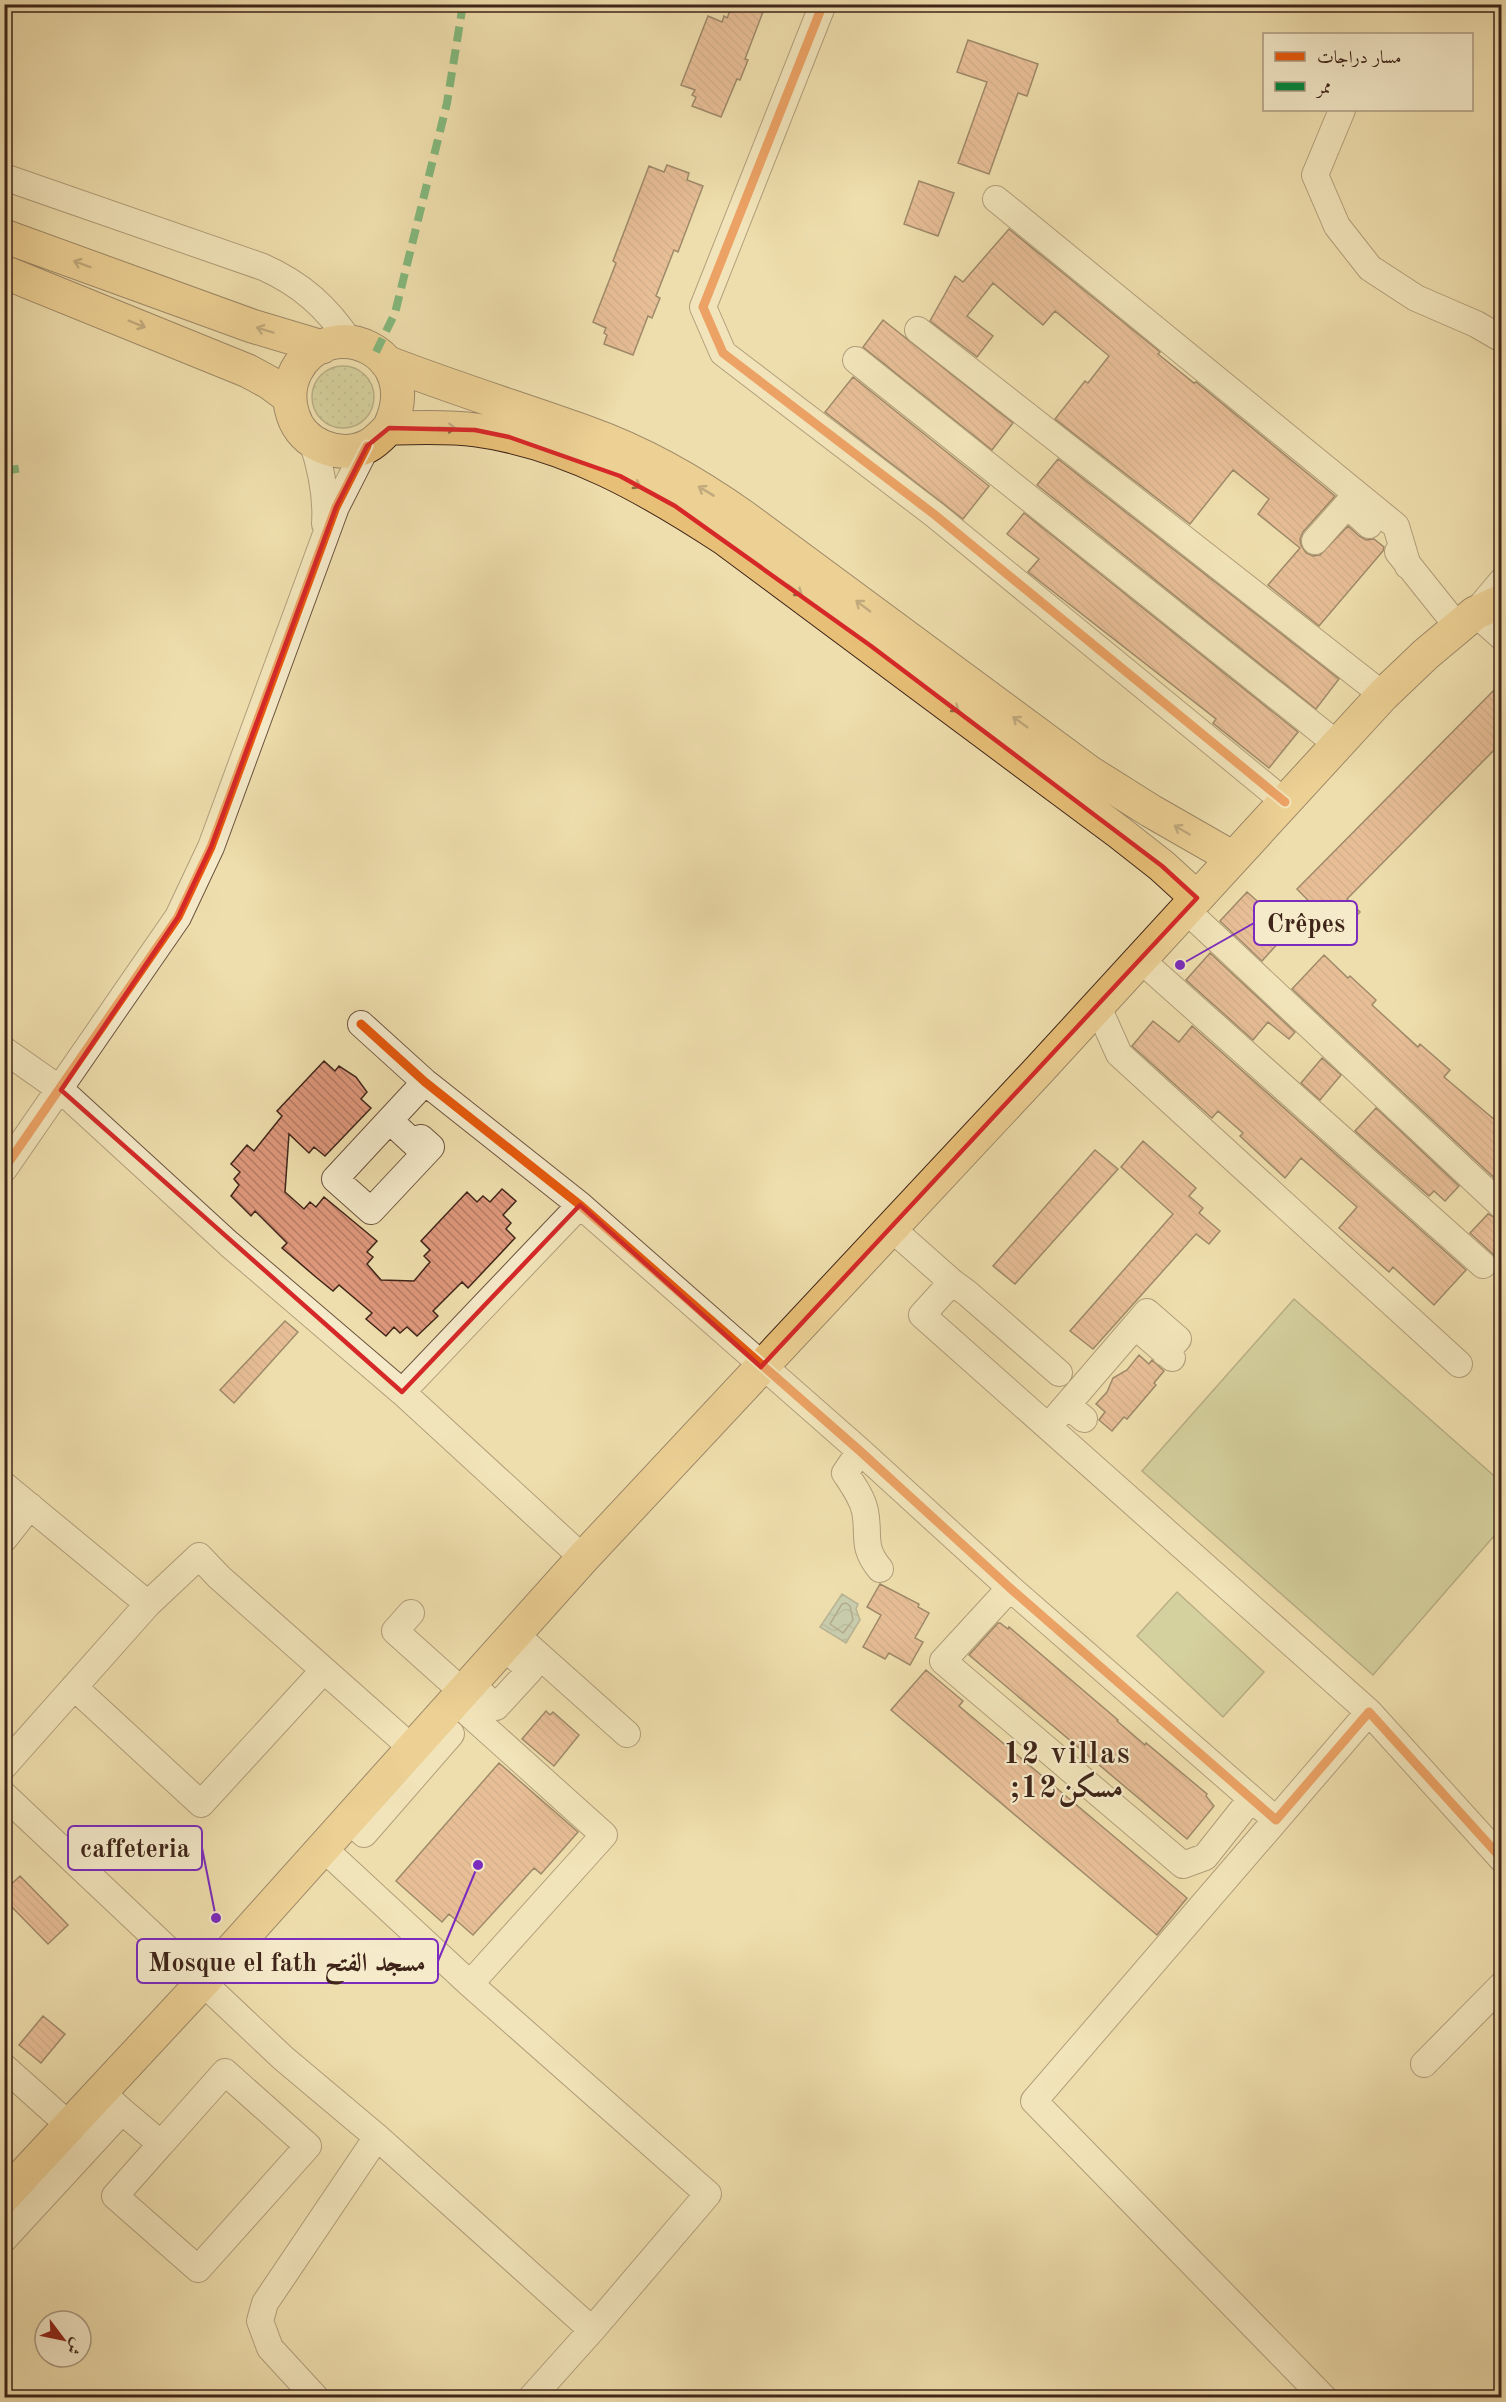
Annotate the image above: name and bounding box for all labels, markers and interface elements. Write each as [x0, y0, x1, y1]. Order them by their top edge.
legend [1263, 33, 1473, 111]
text: مسار دراجات [1317, 49, 1401, 68]
text: ممر [1315, 79, 1331, 99]
one-way arrow [73, 258, 92, 269]
one-way arrow [127, 319, 146, 330]
one-way arrow [256, 324, 275, 335]
one-way arrow [437, 423, 457, 434]
one-way arrow [624, 477, 641, 489]
one-way arrow [698, 485, 715, 497]
one-way arrow [787, 584, 803, 596]
one-way arrow [856, 600, 872, 612]
one-way arrow [943, 700, 959, 713]
one-way arrow [1013, 715, 1029, 728]
one-way arrow [1174, 823, 1191, 835]
callout: Crêpes [1254, 901, 1357, 945]
text: Crêpes [1267, 912, 1345, 938]
district label: 12 villas ;12مسكن [1003, 1740, 1131, 1807]
callout: caffeteria [68, 1826, 202, 1870]
text: caffeteria [80, 1837, 190, 1863]
callout: Mosque el fath مسجد الفتح [137, 1939, 438, 1983]
text: Mosque el fath مسجد الفتح [148, 1951, 426, 1986]
north arrow [33, 2309, 93, 2369]
text: ش [63, 2335, 85, 2357]

